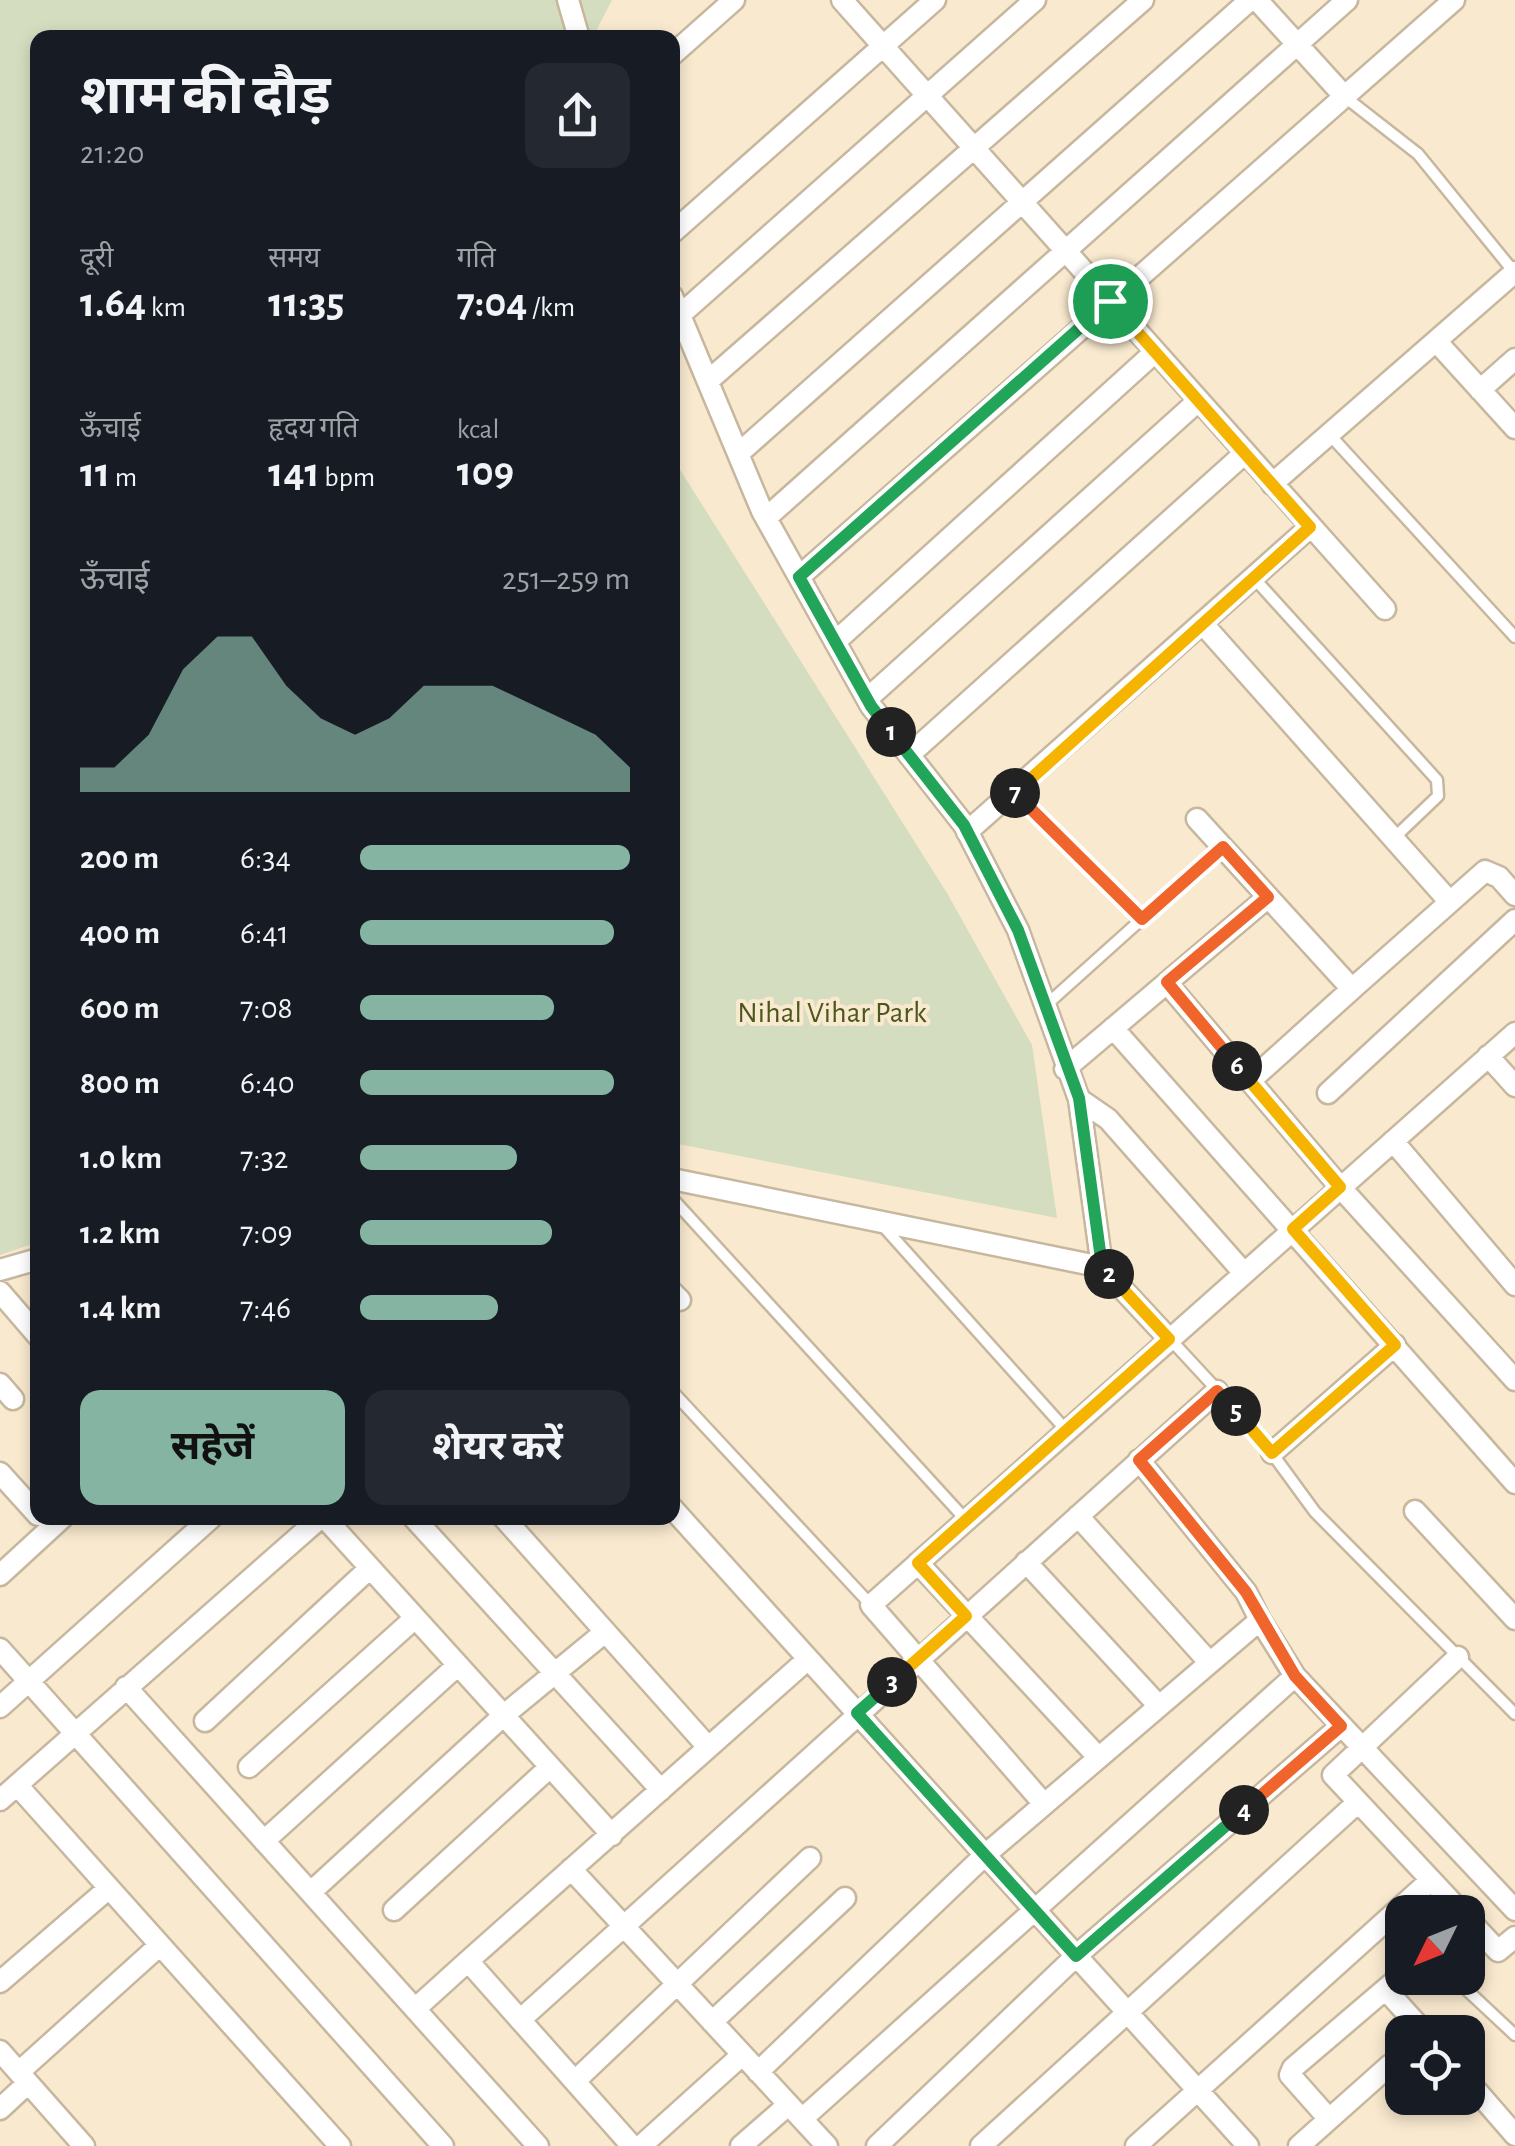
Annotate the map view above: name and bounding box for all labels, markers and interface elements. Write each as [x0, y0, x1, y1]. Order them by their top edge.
button: share [525, 63, 630, 168]
text: शाम की दौड़ [80, 69, 331, 124]
text: 21:20 [80, 137, 144, 169]
text: दूरी [80, 245, 114, 273]
text: समय [268, 245, 320, 273]
text: गति [457, 245, 496, 273]
pin [1068, 259, 1153, 344]
icon: arrive [1083, 274, 1138, 329]
text: 1.64 [80, 282, 146, 324]
text: 11:35 [268, 282, 344, 324]
text: 7:04 [457, 282, 527, 324]
text: km [146, 294, 186, 322]
text: /km [527, 294, 575, 322]
text: ऊँचाई [80, 415, 141, 443]
text: हृदय गति [268, 415, 358, 443]
text: kcal [457, 416, 499, 444]
text: 109 [457, 451, 514, 493]
text: 11 [80, 452, 110, 494]
text: 141 [268, 452, 320, 494]
text: m [110, 464, 137, 492]
text: bpm [320, 464, 375, 492]
text: ऊँचाई [80, 563, 149, 595]
text: 251–259 m [502, 563, 630, 595]
pin: 1 [866, 707, 916, 757]
text: 1 [886, 718, 896, 746]
pin: 7 [990, 768, 1040, 818]
text: 7 [1009, 779, 1021, 807]
text: 200 m [80, 842, 159, 874]
text: 6:34 [240, 842, 291, 874]
text: 400 m [80, 917, 160, 949]
text: 6:41 [240, 917, 289, 949]
text: 600 m [80, 992, 159, 1024]
text: 7:08 [240, 992, 293, 1024]
park label: Nihal Vihar Park [737, 998, 927, 1028]
pin: 6 [1212, 1041, 1262, 1091]
text: 6 [1230, 1052, 1244, 1080]
text: 800 m [80, 1067, 160, 1099]
text: 6:40 [240, 1067, 295, 1099]
text: 1.0 km [80, 1142, 162, 1174]
text: 7:32 [240, 1142, 288, 1174]
text: 1.2 km [80, 1217, 160, 1249]
text: 7:09 [240, 1217, 293, 1249]
pin: 2 [1084, 1249, 1134, 1299]
text: 2 [1102, 1260, 1116, 1288]
text: 1.4 km [80, 1292, 161, 1324]
text: 7:46 [240, 1292, 291, 1324]
pin: 5 [1211, 1386, 1261, 1436]
button: सहेजें [80, 1390, 345, 1505]
button: शेयर करें [365, 1390, 630, 1505]
text: 5 [1230, 1397, 1242, 1425]
pin: 3 [867, 1657, 917, 1707]
text: 3 [886, 1668, 898, 1696]
pin: 4 [1219, 1785, 1269, 1835]
text: 4 [1237, 1796, 1251, 1824]
north arrow [1385, 1895, 1485, 1995]
map controls [1385, 1895, 1485, 2115]
button: locate [1385, 2015, 1485, 2115]

